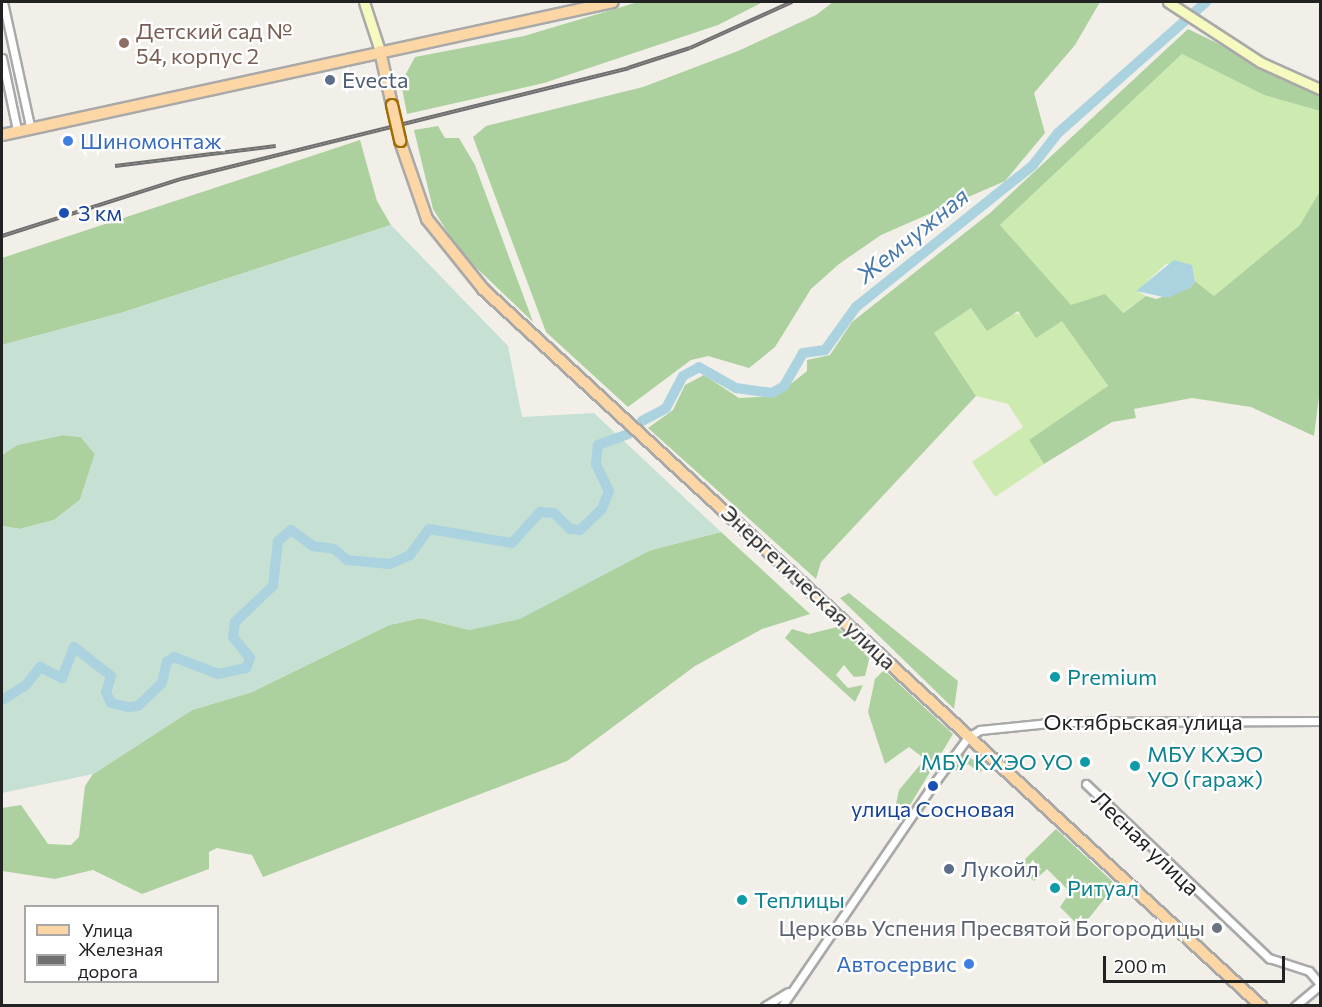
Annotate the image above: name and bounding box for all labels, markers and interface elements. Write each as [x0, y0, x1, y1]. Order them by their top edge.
place label: Детский сад № 54, корпус 2 [136, 17, 292, 68]
marker: Детский сад № 54, корпус 2 [117, 36, 131, 50]
place label: Evecta [342, 67, 409, 93]
marker: Evecta [323, 73, 337, 87]
place label: Шиномонтаж [80, 128, 222, 154]
marker: Шиномонтаж [61, 134, 75, 148]
water label: Жемчужная [850, 181, 974, 289]
place label: 3 км [78, 200, 122, 226]
marker: 3 км [55, 204, 73, 222]
street label: Энергетическая улица [716, 499, 902, 675]
place label: Premium [1067, 664, 1157, 690]
marker: Premium [1048, 670, 1062, 684]
street label: Октябрьская улица [1043, 709, 1243, 735]
place label: МБУ КХЭО УО (гараж) [1147, 740, 1263, 792]
place label: МБУ КХЭО УО [921, 749, 1073, 775]
marker: МБУ КХЭО УО [1078, 755, 1092, 769]
marker: МБУ КХЭО УО (гараж) [1128, 759, 1142, 773]
marker: улица Сосновая [926, 779, 940, 793]
street label: Лесная улица [1087, 785, 1205, 901]
place label: улица Сосновая [851, 796, 1015, 822]
place label: Лукойл [961, 856, 1039, 882]
marker: Лукойл [942, 862, 956, 876]
place label: Ритуал [1067, 875, 1139, 901]
marker: Ритуал [1048, 881, 1062, 895]
place label: Теплицы [754, 887, 845, 913]
marker: Теплицы [735, 893, 749, 907]
legend [24, 905, 219, 983]
place label: Церковь Успения Пресвятой Богородицы [779, 915, 1205, 941]
text: Улица [82, 919, 133, 941]
marker: Церковь Успения Пресвятой Богородицы [1210, 921, 1224, 935]
text: Железная дорога [78, 938, 163, 982]
scale bar [1106, 944, 1288, 982]
place label: Автосервис [836, 951, 957, 977]
text: 200 m [1114, 955, 1167, 977]
marker: Автосервис [962, 957, 976, 971]

